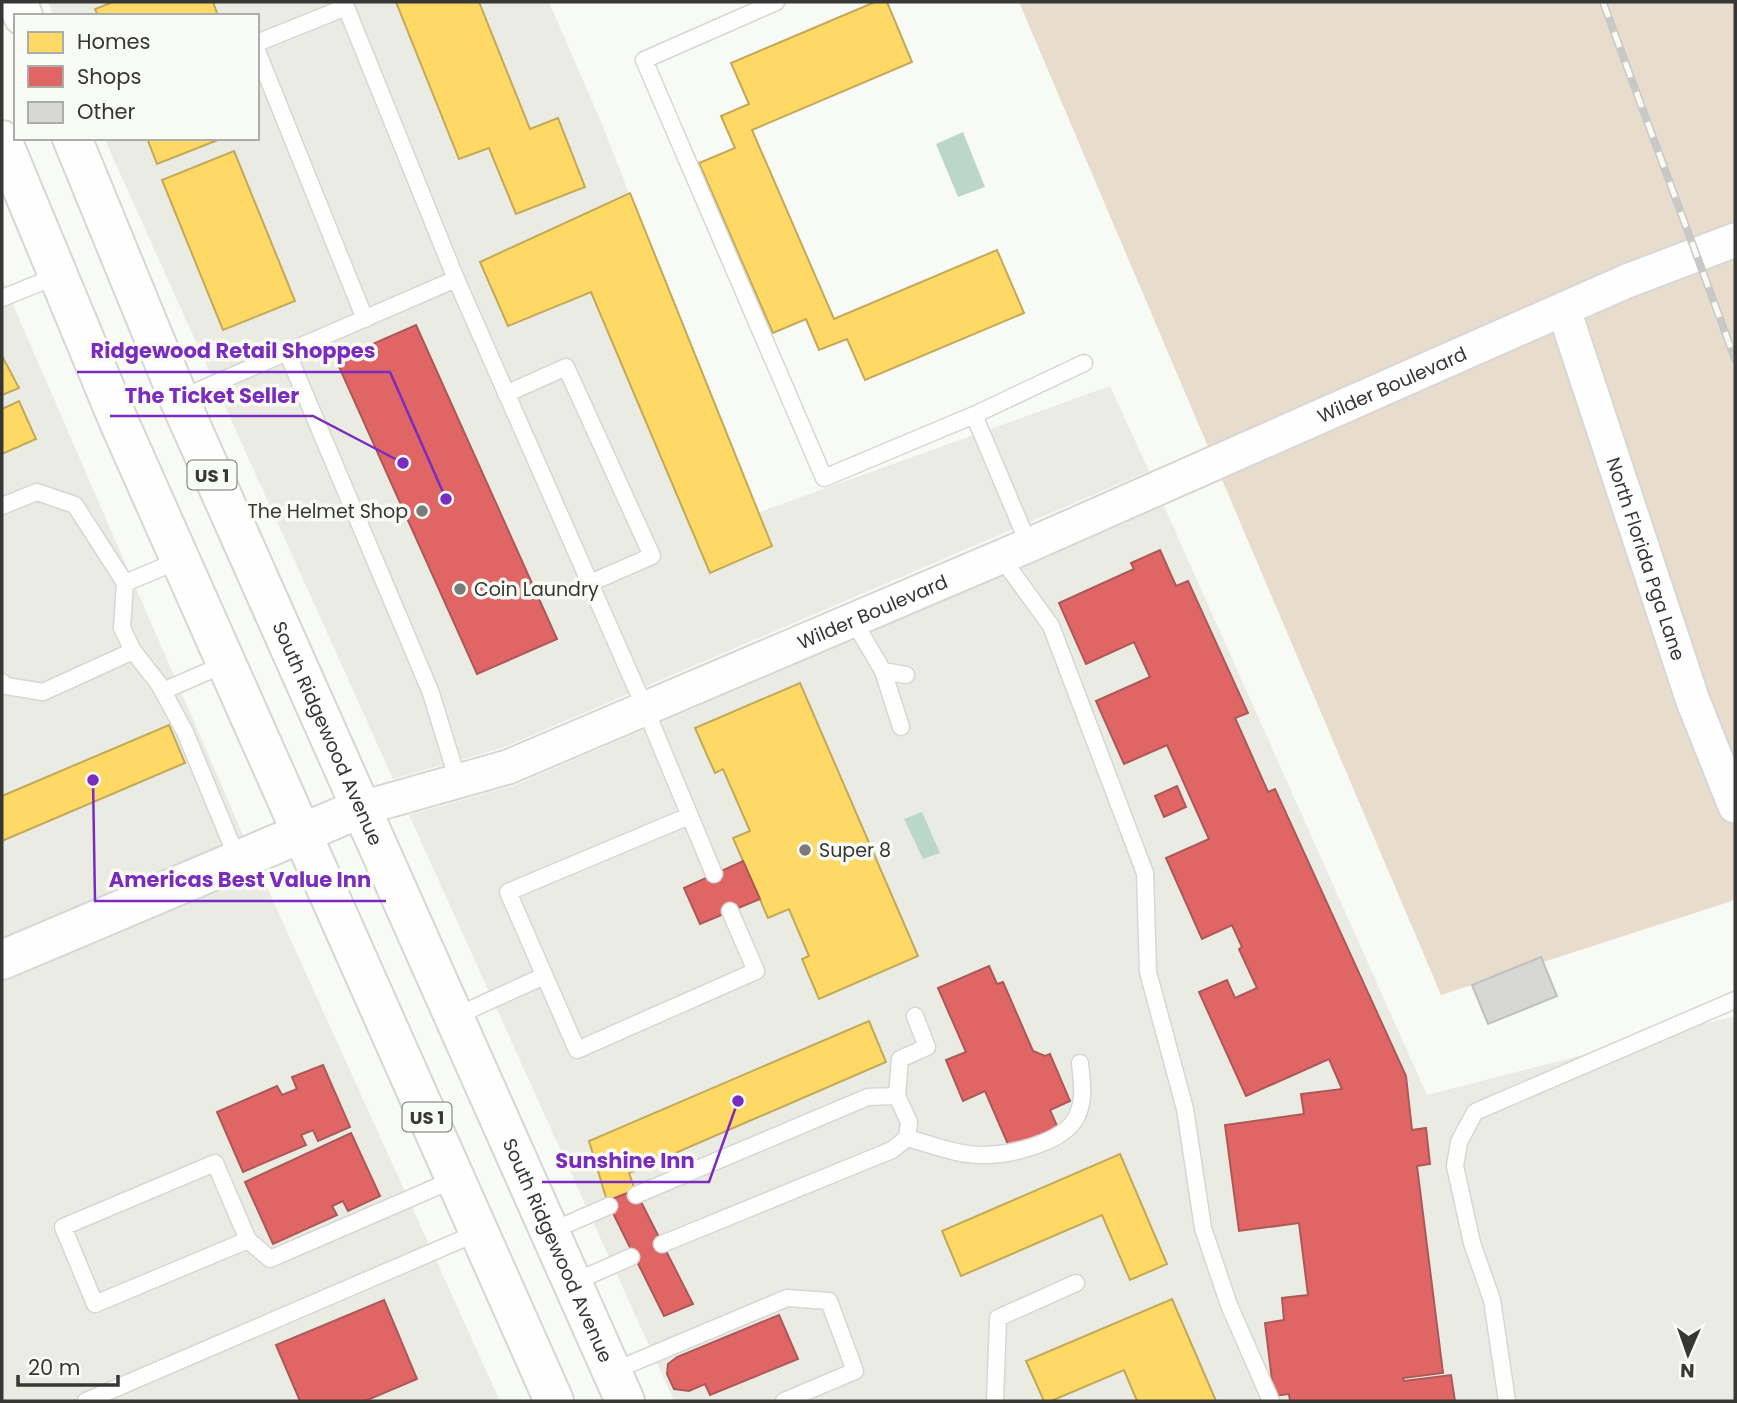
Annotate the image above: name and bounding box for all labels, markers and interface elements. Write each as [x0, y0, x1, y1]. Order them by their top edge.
legend [14, 14, 259, 140]
text: Homes [77, 27, 151, 56]
text: Shops [77, 62, 141, 91]
text: Other [77, 97, 136, 126]
callout: Ridgewood Retail Shoppes [77, 330, 390, 372]
text: Ridgewood Retail Shoppes [91, 336, 375, 365]
street label: Wilder Boulevard [1313, 340, 1471, 430]
callout: The Ticket Seller [110, 374, 313, 416]
text: The Ticket Seller [125, 381, 299, 410]
street label: North Florida Pga Lane [1600, 454, 1692, 664]
road number: US 1 [188, 461, 236, 490]
place label: The Helmet Shop [247, 498, 408, 525]
marker: The Helmet Shop [414, 503, 430, 519]
street label: Wilder Boulevard [793, 568, 952, 656]
place label: Coin Laundry [474, 576, 599, 603]
marker: Coin Laundry [452, 581, 468, 597]
street label: South Ridgewood Avenue [266, 617, 389, 850]
place label: Super 8 [819, 837, 891, 864]
marker: Super 8 [797, 842, 813, 858]
callout: Americas Best Value Inn [95, 859, 386, 901]
text: Americas Best Value Inn [109, 865, 371, 894]
road number: US 1 [402, 1102, 452, 1132]
street label: South Ridgewood Avenue [496, 1134, 620, 1367]
callout: Sunshine Inn [542, 1140, 709, 1182]
text: Sunshine Inn [555, 1146, 695, 1175]
north arrow [1653, 1319, 1723, 1389]
scale bar [18, 1344, 117, 1388]
text: 20 m [28, 1353, 81, 1382]
text: N [1680, 1357, 1695, 1384]

